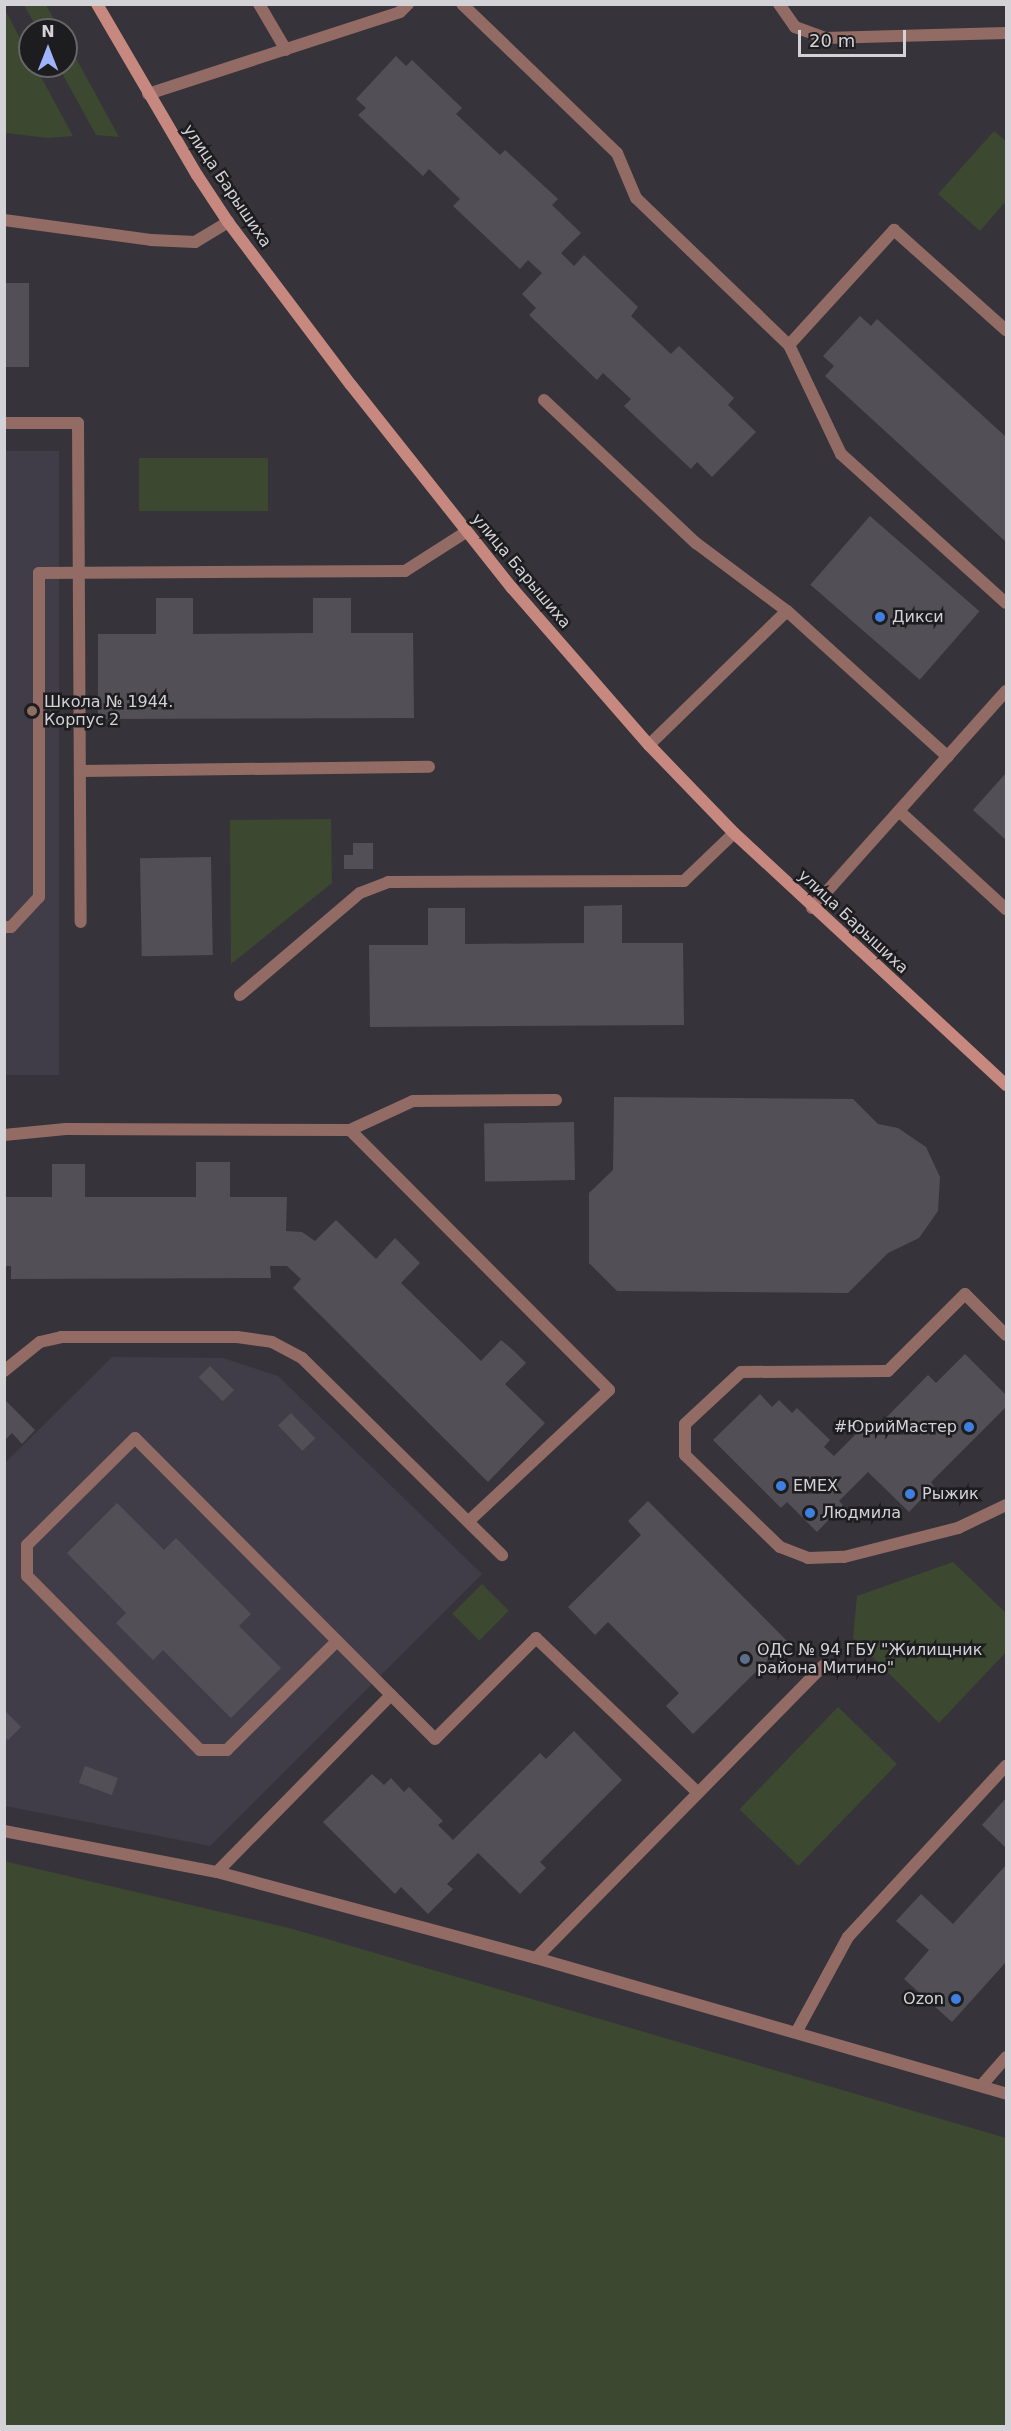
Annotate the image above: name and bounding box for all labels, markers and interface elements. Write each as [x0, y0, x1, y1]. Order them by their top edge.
north arrow [18, 18, 78, 78]
scale bar [801, 18, 909, 56]
text: N [41, 22, 55, 41]
text: 20 m [809, 30, 855, 51]
street label: улица Барышиха [179, 121, 275, 251]
street label: улица Барышиха [467, 510, 575, 632]
place label: Дикси [892, 607, 944, 627]
marker: Дикси [873, 610, 887, 624]
place label: Школа № 1944. Корпус 2 [44, 692, 173, 730]
marker: Школа № 1944. Корпус 2 [25, 704, 39, 718]
street label: улица Барышиха [794, 866, 912, 978]
place label: #ЮрийМастер [834, 1417, 957, 1437]
marker: #ЮрийМастер [962, 1420, 976, 1434]
place label: EMEX [793, 1476, 838, 1496]
marker: EMEX [774, 1479, 788, 1493]
place label: Рыжик [922, 1484, 979, 1504]
marker: Рыжик [903, 1487, 917, 1501]
place label: Людмила [822, 1503, 901, 1523]
marker: Людмила [803, 1506, 817, 1520]
place label: ОДС № 94 ГБУ "Жилищник района Митино" [757, 1640, 982, 1678]
marker: ОДС № 94 ГБУ "Жилищник района Митино" [738, 1652, 752, 1666]
place label: Ozon [903, 1989, 944, 2009]
marker: Ozon [949, 1992, 963, 2006]

